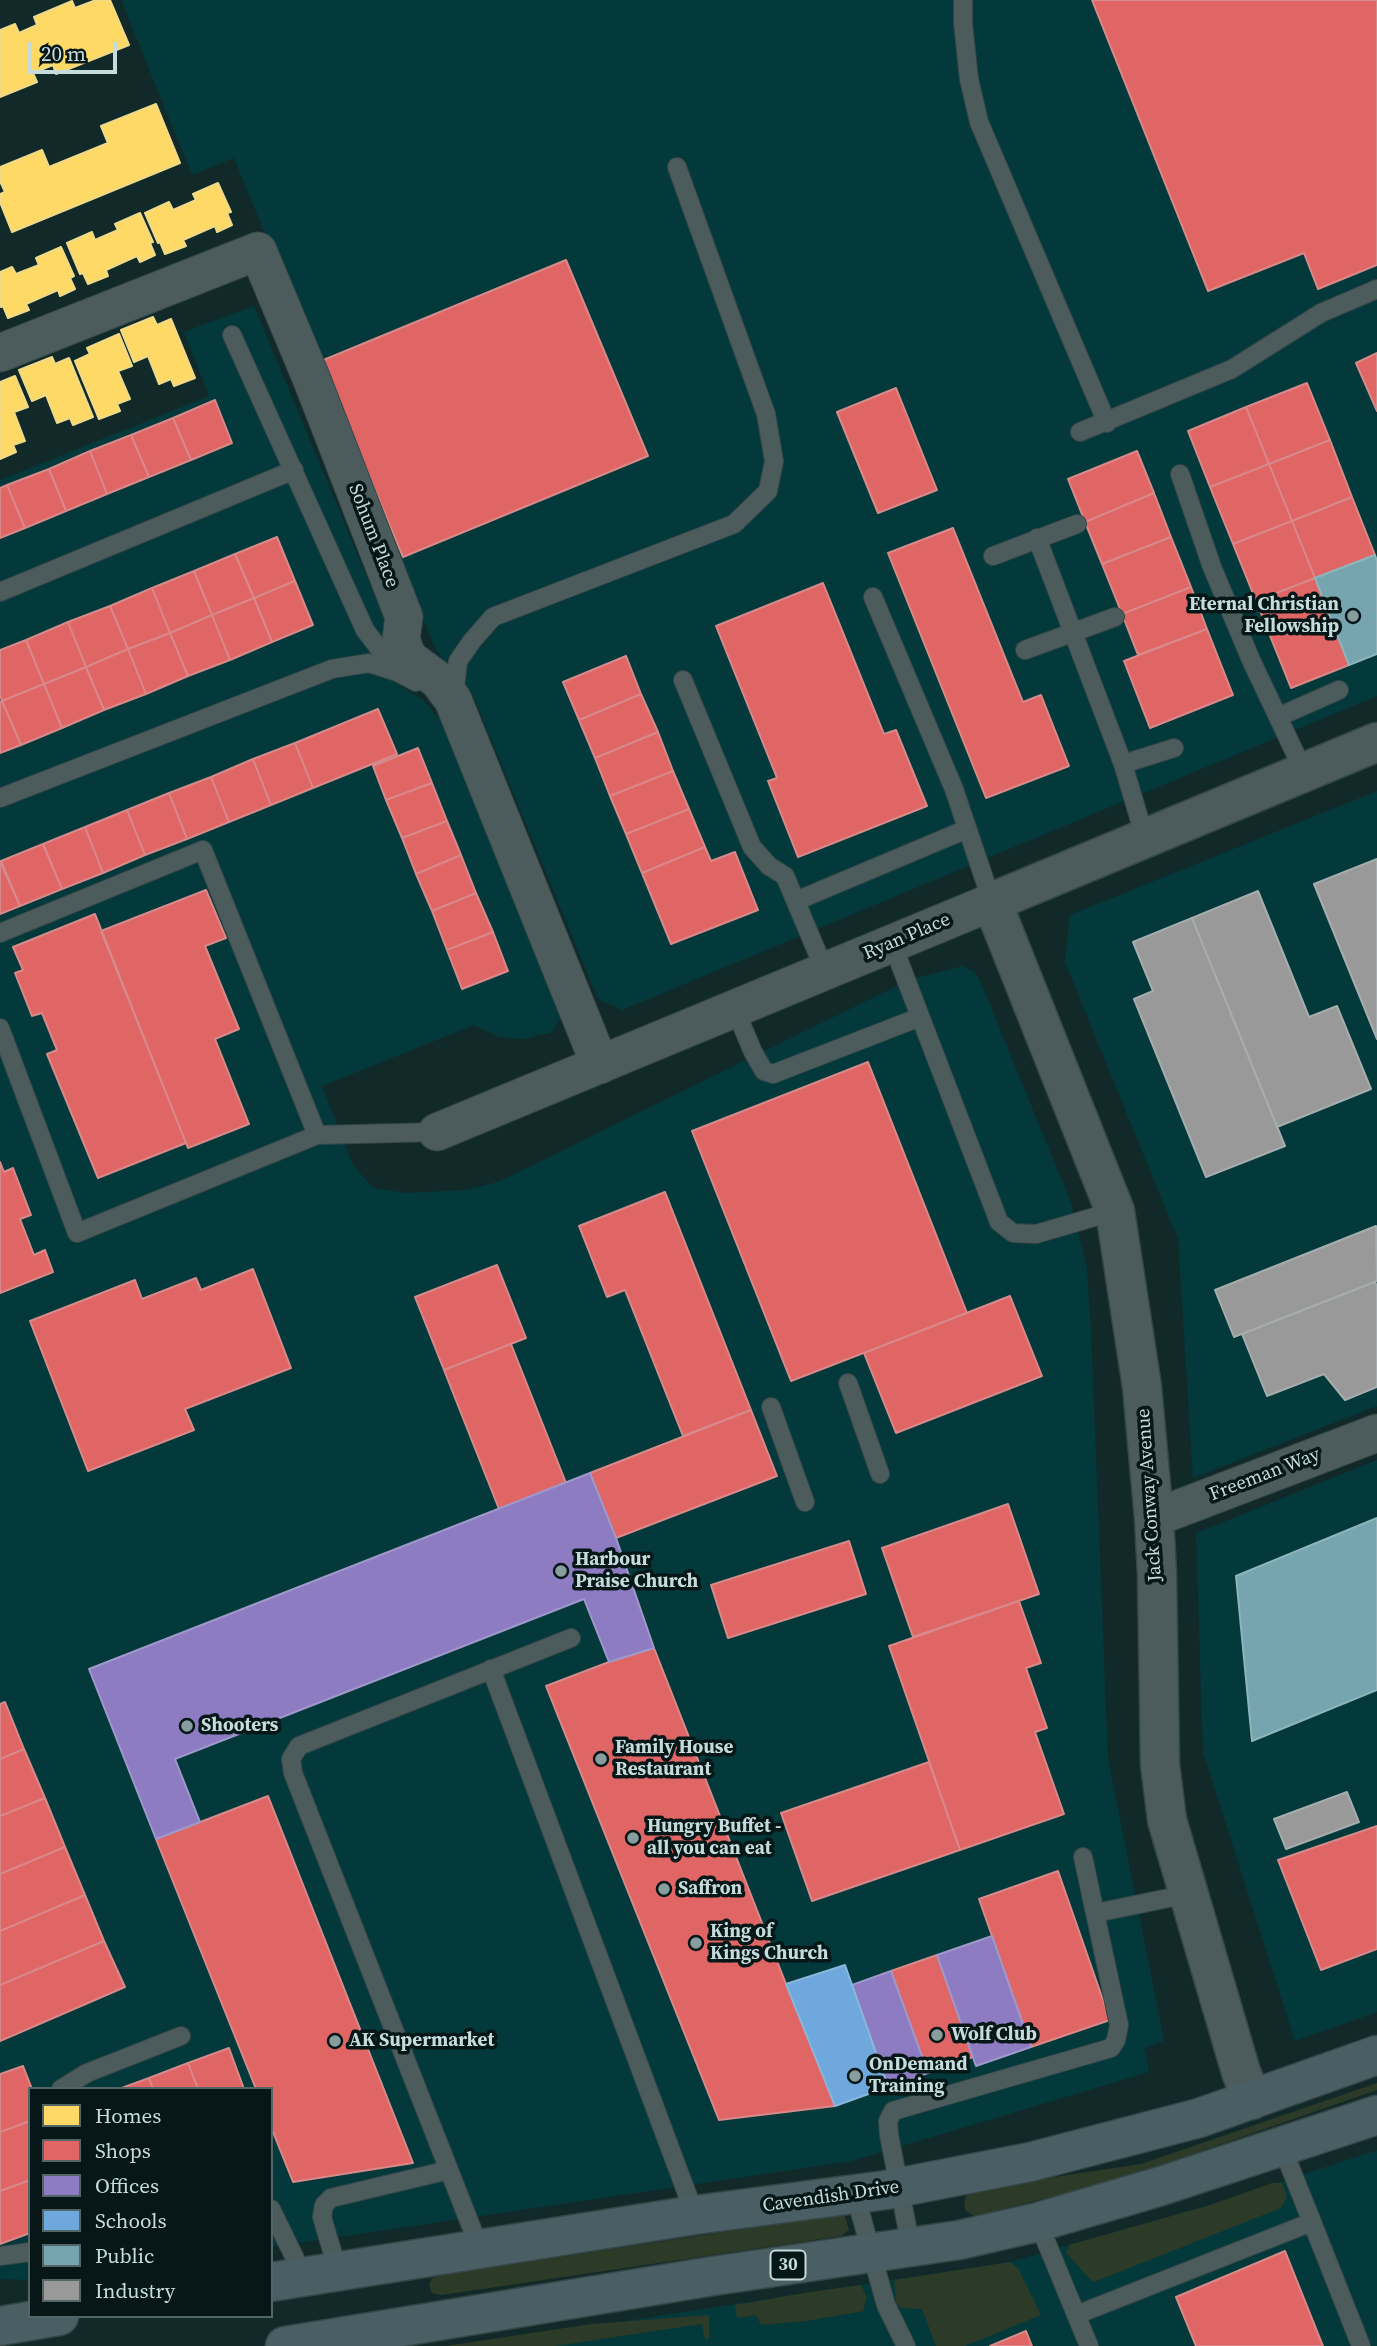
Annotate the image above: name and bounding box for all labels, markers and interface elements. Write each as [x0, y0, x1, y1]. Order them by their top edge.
scale bar [32, 28, 121, 72]
text: 20 m [41, 39, 86, 68]
street label: Sohum Place [343, 481, 403, 591]
place label: Eternal Christian Fellowship [1189, 594, 1339, 638]
marker: Eternal Christian Fellowship [1345, 608, 1361, 624]
street label: Ryan Place [860, 908, 954, 966]
street label: Jack Conway Avenue [1133, 1408, 1167, 1582]
street label: Freeman Way [1206, 1443, 1324, 1507]
place label: Harbour Praise Church [575, 1549, 698, 1593]
marker: Harbour Praise Church [553, 1563, 569, 1579]
place label: Shooters [201, 1715, 278, 1737]
marker: Shooters [179, 1718, 195, 1734]
place label: Family House Restaurant [615, 1737, 733, 1781]
marker: Family House Restaurant [593, 1751, 609, 1767]
place label: Hungry Buffet - all you can eat [647, 1816, 781, 1860]
marker: Hungry Buffet - all you can eat [625, 1830, 641, 1846]
place label: Saffron [678, 1878, 742, 1900]
marker: Saffron [656, 1881, 672, 1897]
place label: King of Kings Church [710, 1921, 828, 1965]
marker: King of Kings Church [688, 1935, 704, 1951]
place label: Wolf Club [951, 2024, 1037, 2046]
marker: Wolf Club [929, 2027, 945, 2043]
place label: AK Supermarket [349, 2030, 494, 2052]
marker: AK Supermarket [327, 2033, 343, 2049]
place label: OnDemand Training [869, 2054, 967, 2098]
marker: OnDemand Training [847, 2068, 863, 2084]
legend [28, 2087, 273, 2318]
text: Homes [95, 2101, 161, 2130]
text: Shops [95, 2136, 151, 2165]
text: Offices [95, 2171, 159, 2200]
street label: Cavendish Drive [761, 2176, 901, 2218]
text: Schools [95, 2206, 167, 2235]
text: Public [95, 2241, 154, 2270]
road number: 30 [770, 2250, 806, 2280]
text: Industry [95, 2276, 175, 2305]

